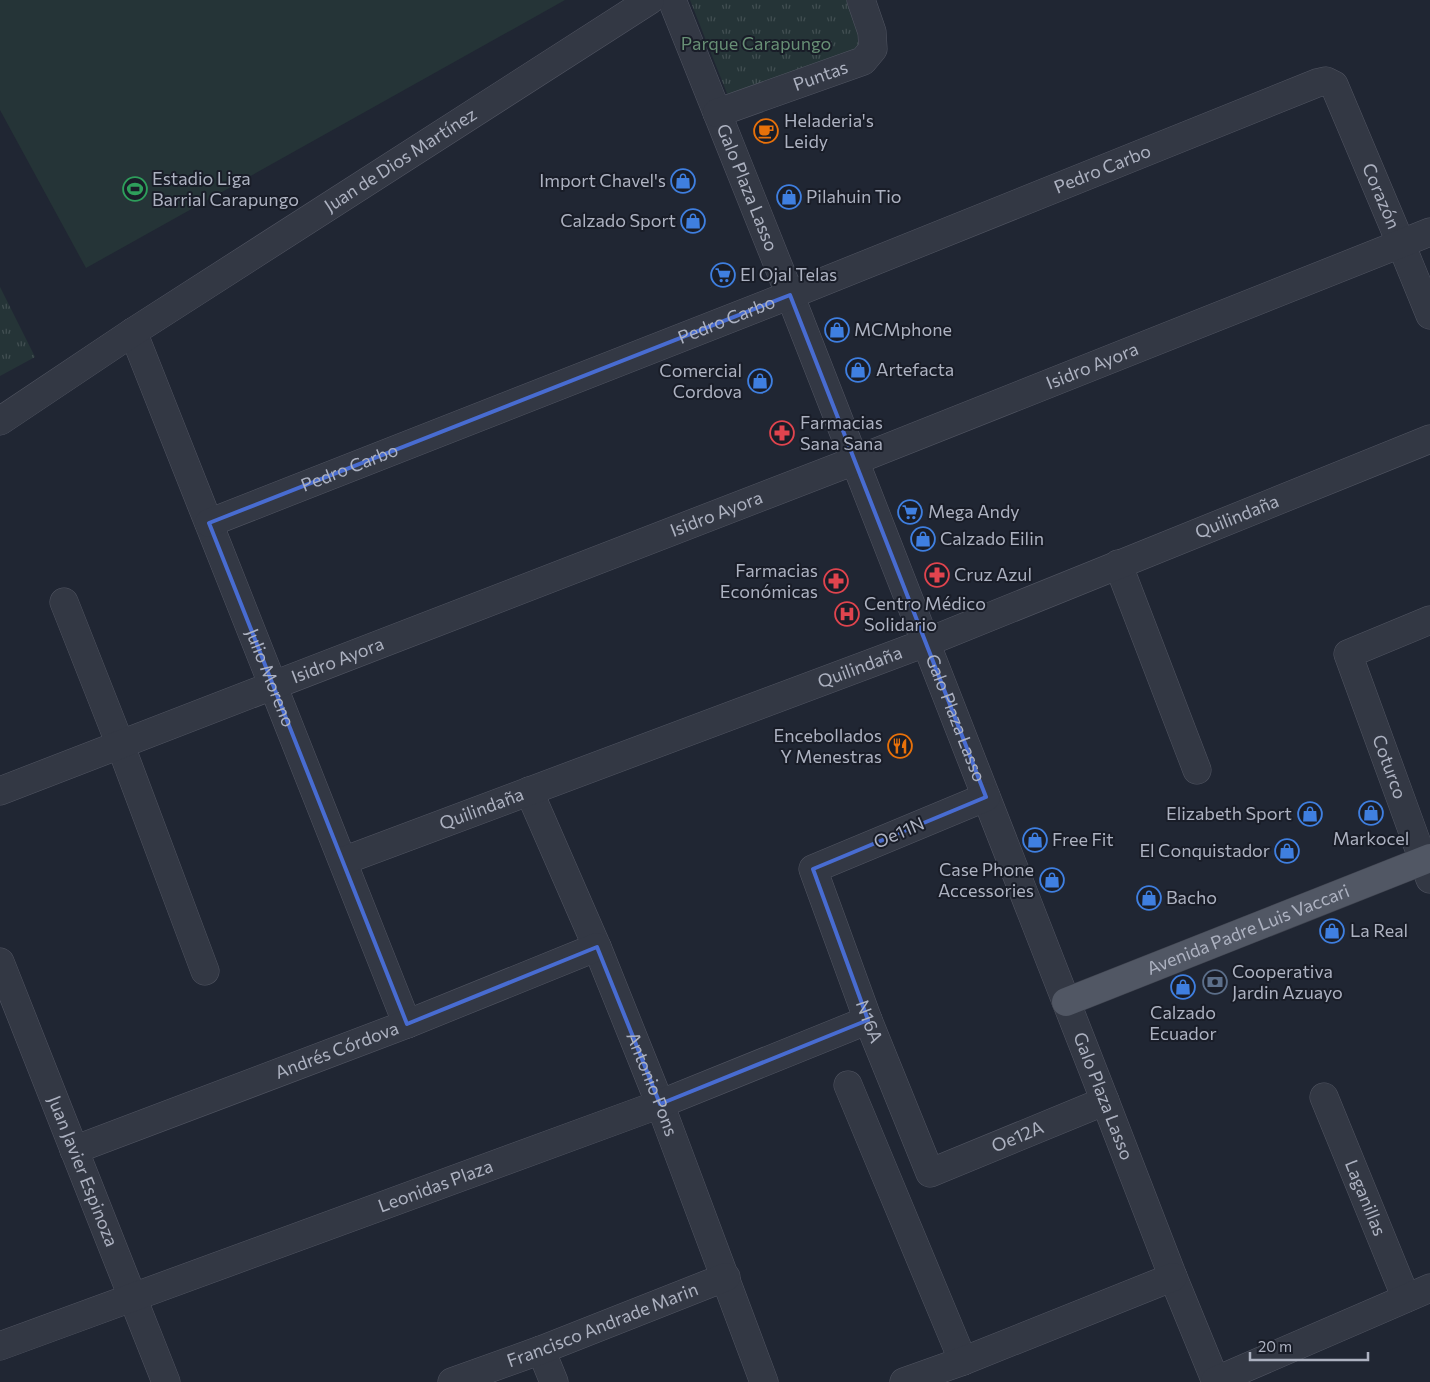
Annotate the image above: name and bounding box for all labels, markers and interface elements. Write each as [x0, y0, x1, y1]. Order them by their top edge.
park label: Parque Carapungo [681, 32, 831, 54]
street label: Puntas [790, 55, 851, 95]
street label: Juan de Dios Martínez [320, 102, 480, 216]
place label: Heladeria's Leidy [784, 109, 874, 152]
cafe icon: Heladeria's Leidy [753, 118, 779, 144]
street label: Galo Plaza Lasso [713, 120, 783, 254]
street label: Pedro Carbo [1051, 139, 1154, 198]
street label: Corazón [1358, 159, 1405, 232]
place label: Estadio Liga Barrial Carapungo [152, 167, 299, 210]
shop icon: Import Chavel's [670, 168, 696, 194]
place label: Import Chavel's [539, 169, 666, 191]
sports icon: Estadio Liga Barrial Carapungo [122, 176, 148, 202]
shop icon: Pilahuin Tio [776, 184, 802, 210]
place label: Pilahuin Tio [806, 185, 902, 207]
shop icon: Calzado Sport [680, 208, 706, 234]
place label: Calzado Sport [560, 209, 676, 231]
supermarket icon: El Ojal Telas [710, 262, 736, 288]
place label: El Ojal Telas [740, 263, 837, 285]
street label: Pedro Carbo [675, 290, 778, 348]
shop icon: MCMphone [824, 317, 850, 343]
place label: MCMphone [854, 318, 952, 340]
street label: Isidro Ayora [1043, 337, 1141, 394]
shop icon: Artefacta [845, 357, 871, 383]
place label: Artefacta [876, 358, 954, 380]
place label: Comercial Cordova [659, 359, 742, 402]
shop icon: Comercial Cordova [747, 368, 773, 394]
place label: Farmacias Sana Sana [800, 411, 883, 454]
pharmacy icon: Farmacias Sana Sana [769, 420, 795, 446]
street label: Pedro Carbo [298, 438, 401, 496]
street label: Isidro Ayora [667, 485, 765, 541]
street label: Quilindaña [1191, 489, 1282, 543]
supermarket icon: Mega Andy [897, 499, 923, 525]
place label: Mega Andy [928, 500, 1020, 522]
shop icon: Calzado Eilin [910, 526, 936, 552]
place label: Calzado Eilin [940, 527, 1044, 549]
place label: Farmacias Económicas [720, 559, 818, 602]
pharmacy icon: Cruz Azul [924, 562, 950, 588]
place label: Cruz Azul [954, 563, 1032, 585]
pharmacy icon: Farmacias Económicas [823, 568, 849, 594]
place label: Centro Médico Solidario [864, 592, 986, 635]
hospital icon: Centro Médico Solidario [834, 601, 860, 627]
street label: Julio Moreno [241, 625, 300, 730]
street label: Isidro Ayora [288, 632, 387, 687]
street label: Quilindaña [814, 641, 905, 692]
street label: Galo Plaza Lasso [921, 651, 991, 785]
place label: Encebollados Y Menestras [773, 724, 882, 767]
street label: Coturco [1368, 731, 1412, 802]
restaurant icon: Encebollados Y Menestras [887, 733, 913, 759]
street label: Quilindaña [436, 782, 527, 834]
shop icon: Markocel [1358, 800, 1384, 826]
shop icon: Elizabeth Sport [1297, 801, 1323, 827]
place label: Elizabeth Sport [1166, 802, 1292, 824]
street label: Oe11N [870, 812, 927, 853]
shop icon: Free Fit [1022, 827, 1048, 853]
place label: Markocel [1333, 827, 1409, 849]
place label: Free Fit [1052, 828, 1114, 850]
shop icon: El Conquistador [1274, 838, 1300, 864]
place label: El Conquistador [1139, 839, 1270, 861]
place label: Case Phone Accessories [938, 858, 1034, 901]
shop icon: Case Phone Accessories [1039, 867, 1065, 893]
street label: Avenida Padre Luis Vaccari [1143, 879, 1352, 979]
shop icon: Bacho [1136, 885, 1162, 911]
place label: Bacho [1166, 886, 1217, 908]
shop icon: La Real [1319, 918, 1345, 944]
place label: La Real [1350, 919, 1408, 941]
place label: Cooperativa Jardin Azuayo [1232, 960, 1343, 1003]
bank icon: Cooperativa Jardin Azuayo [1202, 969, 1228, 995]
shop icon: Calzado Ecuador [1170, 974, 1196, 1000]
street label: N16A [852, 997, 888, 1046]
place label: Calzado Ecuador [1149, 1001, 1217, 1044]
street label: Andrés Córdova [272, 1016, 401, 1083]
street label: Antonio Pons [622, 1029, 683, 1139]
street label: Galo Plaza Lasso [1069, 1029, 1139, 1163]
street label: Juan Javier Espinoza [44, 1092, 123, 1250]
street label: Oe12A [988, 1115, 1047, 1157]
street label: Leonidas Plaza [375, 1154, 496, 1216]
street label: Laganillas [1341, 1156, 1391, 1239]
street label: Francisco Andrade Marin [504, 1277, 701, 1371]
scale bar [1250, 1330, 1368, 1362]
text: 20 m [1258, 1337, 1292, 1355]

